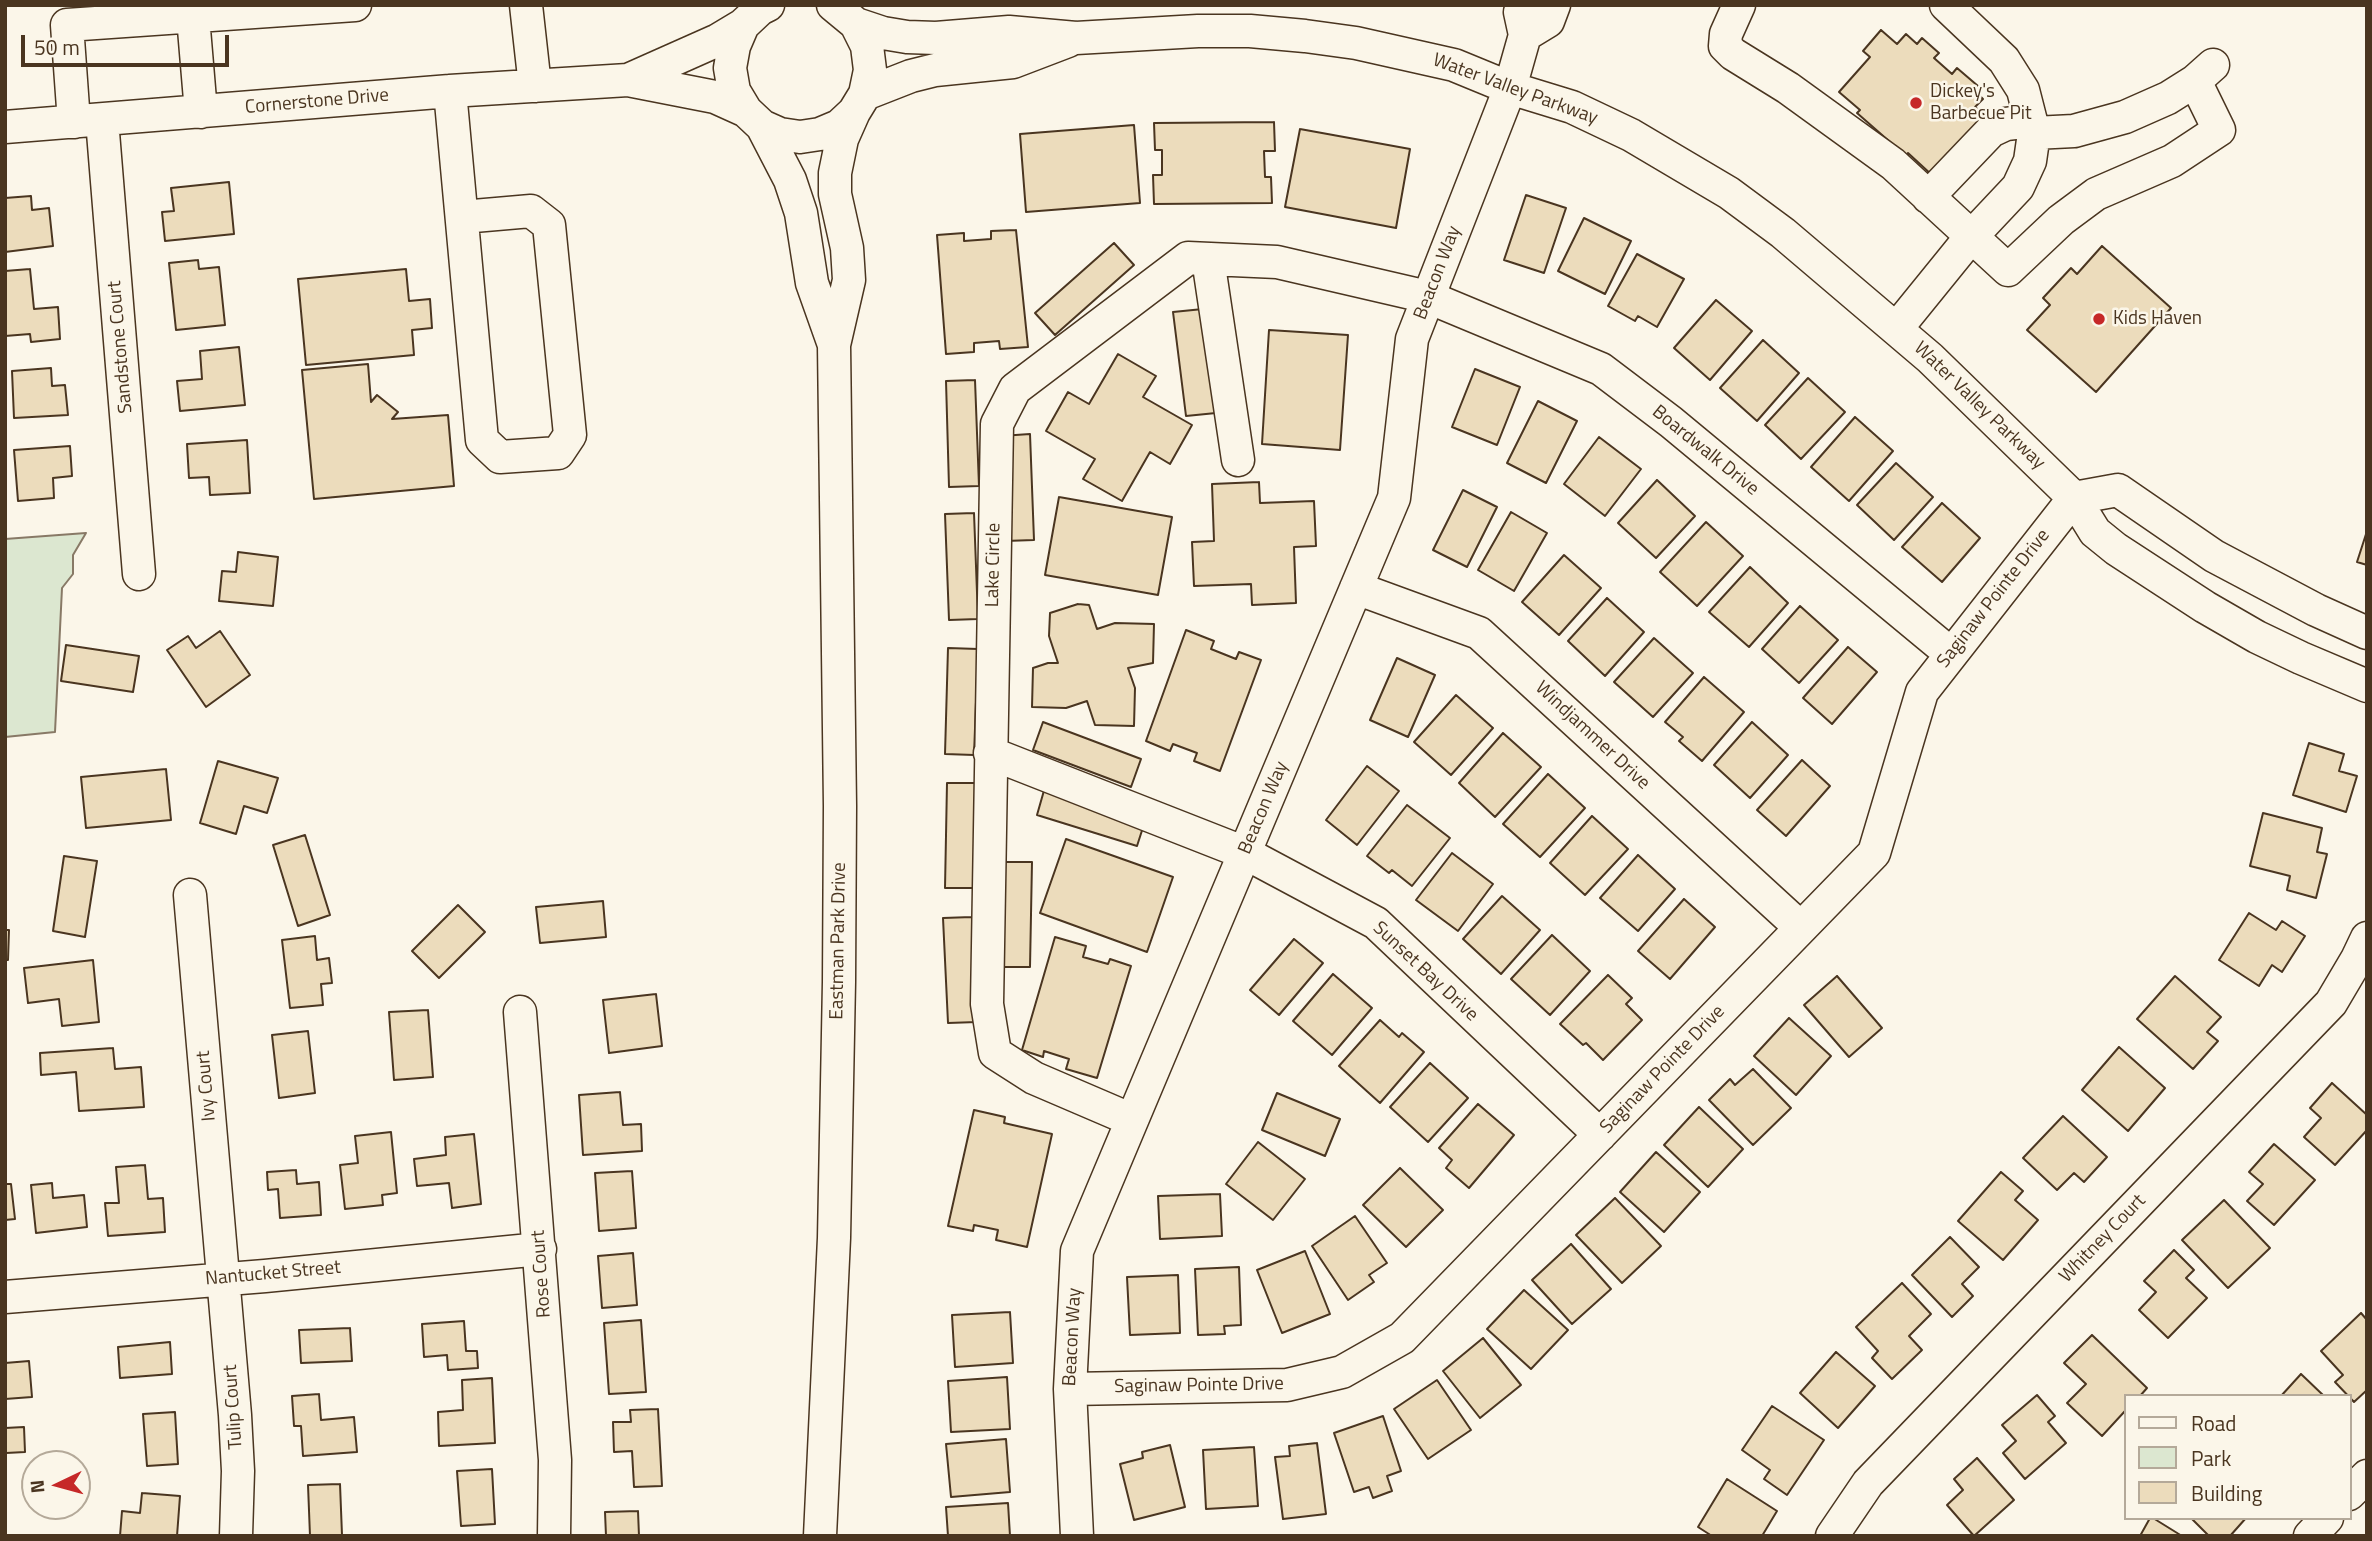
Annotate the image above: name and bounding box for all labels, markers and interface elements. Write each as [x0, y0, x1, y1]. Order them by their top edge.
scale bar [24, 21, 233, 65]
text: 50 m [34, 31, 80, 63]
street label: Water Valley Parkway [1429, 50, 1601, 130]
place label: Dickey's Barbecue Pit [1930, 81, 2032, 125]
street label: Cornerstone Drive [244, 84, 390, 120]
marker: Dickey's Barbecue Pit [1908, 95, 1924, 111]
street label: Beacon Way [1410, 223, 1466, 323]
street label: Sandstone Court [104, 280, 138, 414]
place label: Kids Haven [2113, 308, 2202, 330]
marker: Kids Haven [2091, 311, 2107, 327]
street label: Water Valley Parkway [1908, 337, 2050, 475]
street label: Boardwalk Drive [1647, 401, 1763, 501]
street label: Lake Circle [982, 523, 1006, 607]
street label: Saginaw Pointe Drive [1933, 525, 2055, 673]
street label: Windjammer Drive [1530, 677, 1654, 795]
street label: Beacon Way [1234, 758, 1294, 858]
street label: Eastman Park Drive [826, 862, 852, 1020]
street label: Sunset Bay Drive [1368, 917, 1482, 1027]
street label: Saginaw Pointe Drive [1596, 1001, 1730, 1139]
street label: Ivy Court [193, 1050, 221, 1122]
street label: Whitney Court [2055, 1190, 2151, 1288]
street label: Rose Court [528, 1229, 556, 1319]
street label: Nantucket Street [204, 1257, 342, 1291]
street label: Beacon Way [1059, 1287, 1087, 1387]
street label: Tulip Court [220, 1364, 248, 1450]
street label: Saginaw Pointe Drive [1114, 1373, 1284, 1399]
legend [2124, 1394, 2351, 1520]
text: Road [2191, 1407, 2236, 1439]
text: Park [2191, 1442, 2231, 1474]
north arrow [21, 1450, 91, 1520]
text: Building [2191, 1477, 2262, 1509]
text: N [22, 1479, 52, 1495]

